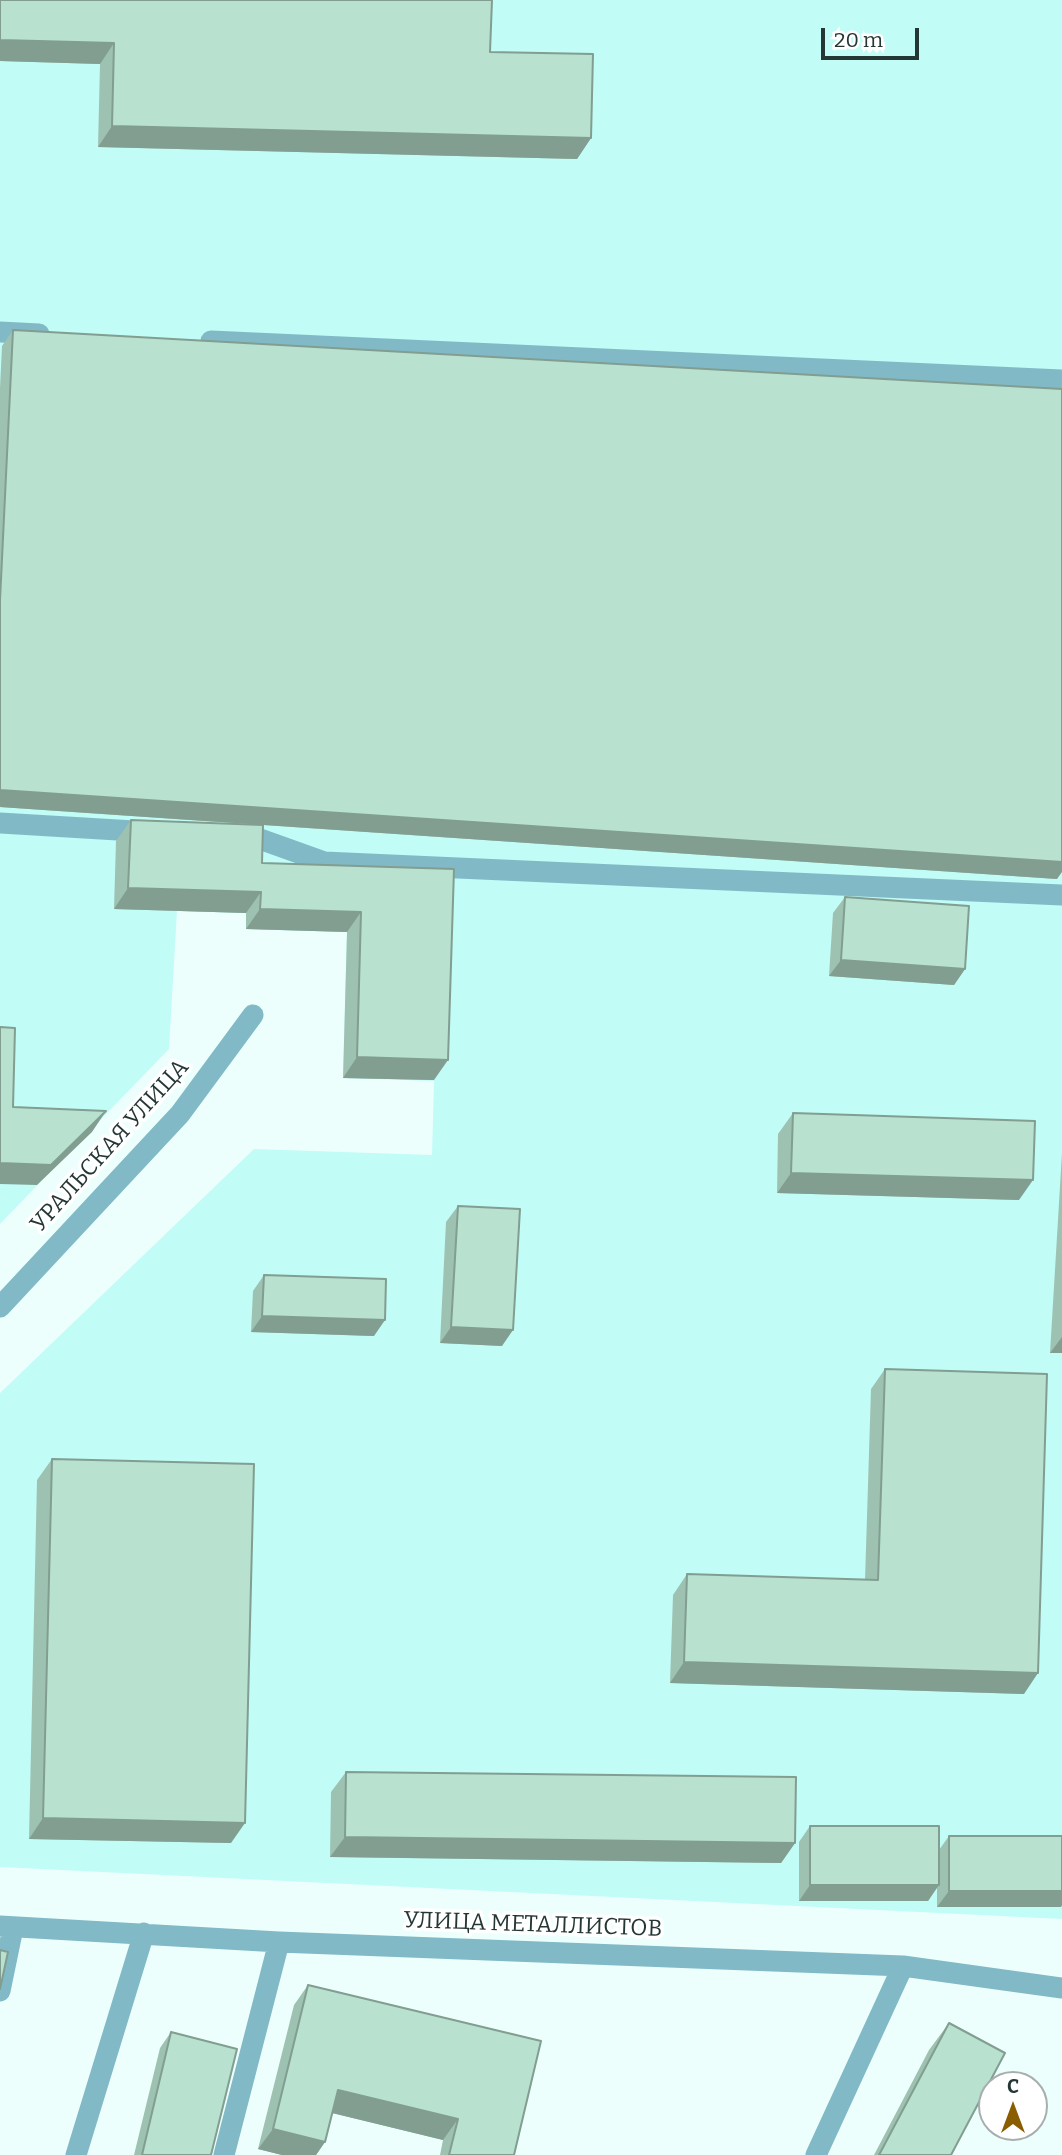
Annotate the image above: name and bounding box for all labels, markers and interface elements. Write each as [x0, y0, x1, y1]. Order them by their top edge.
scale bar [824, 14, 922, 58]
text: 20 m [834, 27, 883, 53]
street label: УРАЛЬСКАЯ УЛИЦА [25, 1054, 195, 1238]
street label: УЛИЦА МЕТАЛЛИСТОВ [403, 1907, 663, 1943]
north arrow [978, 2071, 1048, 2141]
text: С [1007, 2075, 1019, 2098]

